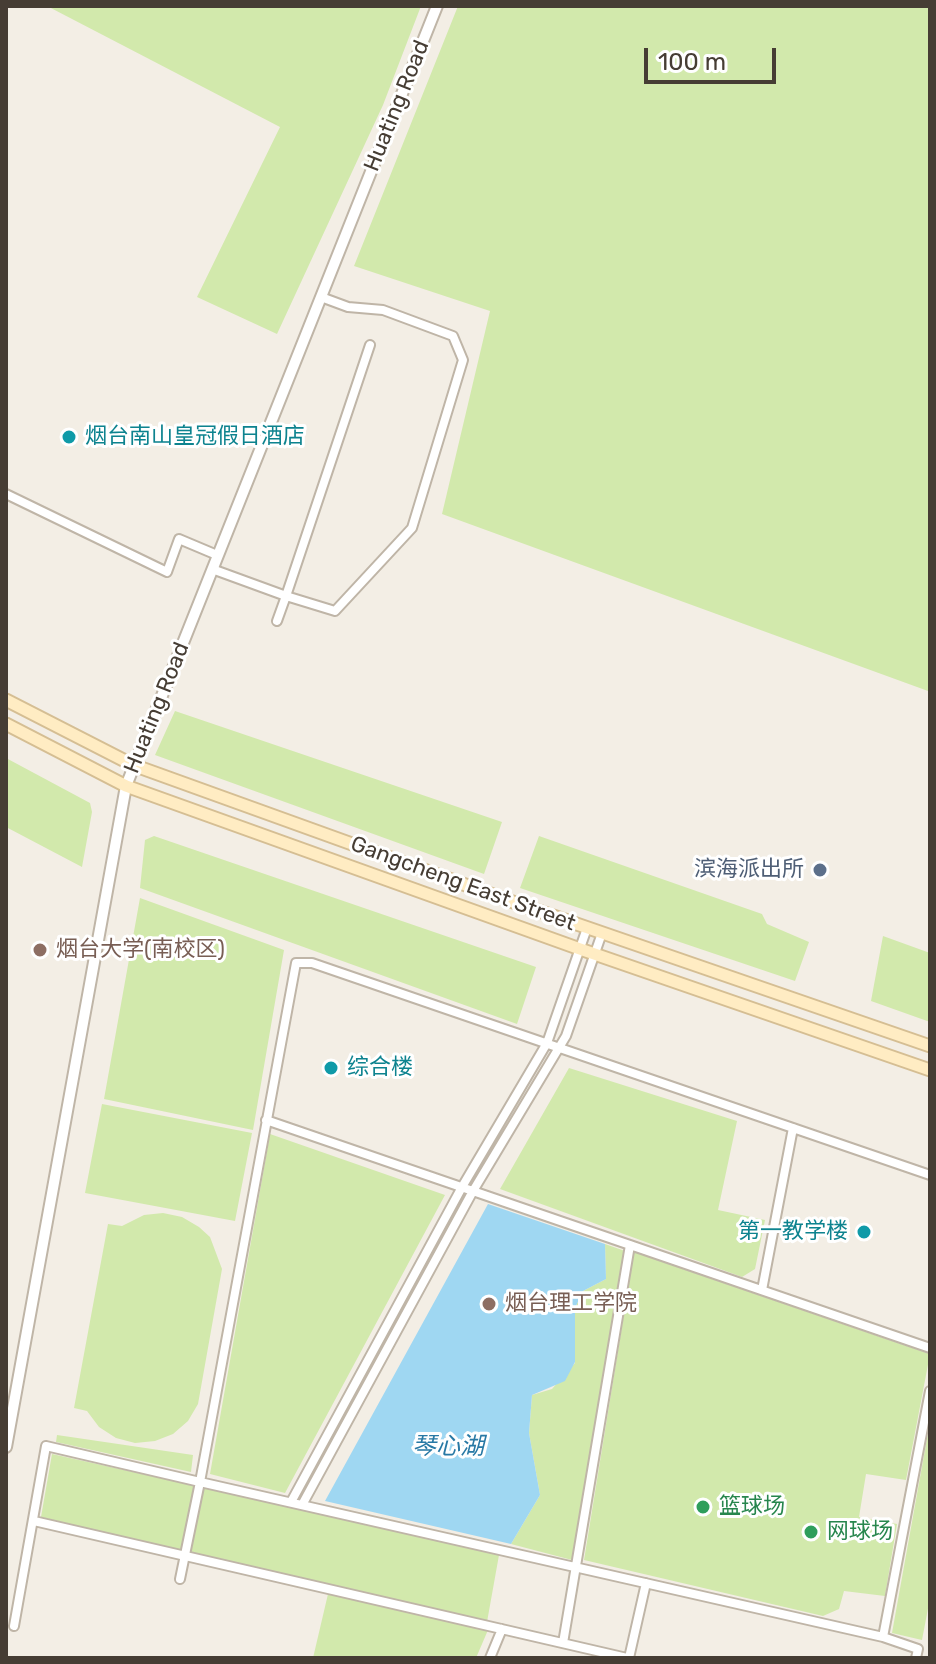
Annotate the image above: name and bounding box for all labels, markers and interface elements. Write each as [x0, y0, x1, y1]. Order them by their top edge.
scale bar [648, 32, 780, 82]
street label: Huating Road [359, 37, 435, 175]
text: 100 m [658, 48, 726, 76]
place label: 烟台南山皇冠假日酒店 [85, 424, 305, 450]
marker: 烟台南山皇冠假日酒店 [60, 428, 78, 446]
street label: Huating Road [119, 639, 195, 777]
street label: Gangcheng East Street [347, 831, 579, 937]
place label: 滨海派出所 [694, 857, 804, 883]
marker: 滨海派出所 [811, 861, 829, 879]
place label: 烟台大学(南校区) [56, 937, 225, 963]
marker: 烟台大学(南校区) [31, 941, 49, 959]
place label: 综合楼 [347, 1055, 413, 1081]
marker: 综合楼 [322, 1059, 340, 1077]
place label: 第一教学楼 [738, 1219, 848, 1245]
marker: 第一教学楼 [855, 1223, 873, 1241]
place label: 烟台理工学院 [505, 1291, 637, 1317]
marker: 烟台理工学院 [480, 1295, 498, 1313]
water label: 琴心湖 [412, 1433, 484, 1461]
place label: 篮球场 [719, 1494, 785, 1520]
marker: 篮球场 [694, 1498, 712, 1516]
place label: 网球场 [827, 1519, 893, 1545]
marker: 网球场 [802, 1523, 820, 1541]

